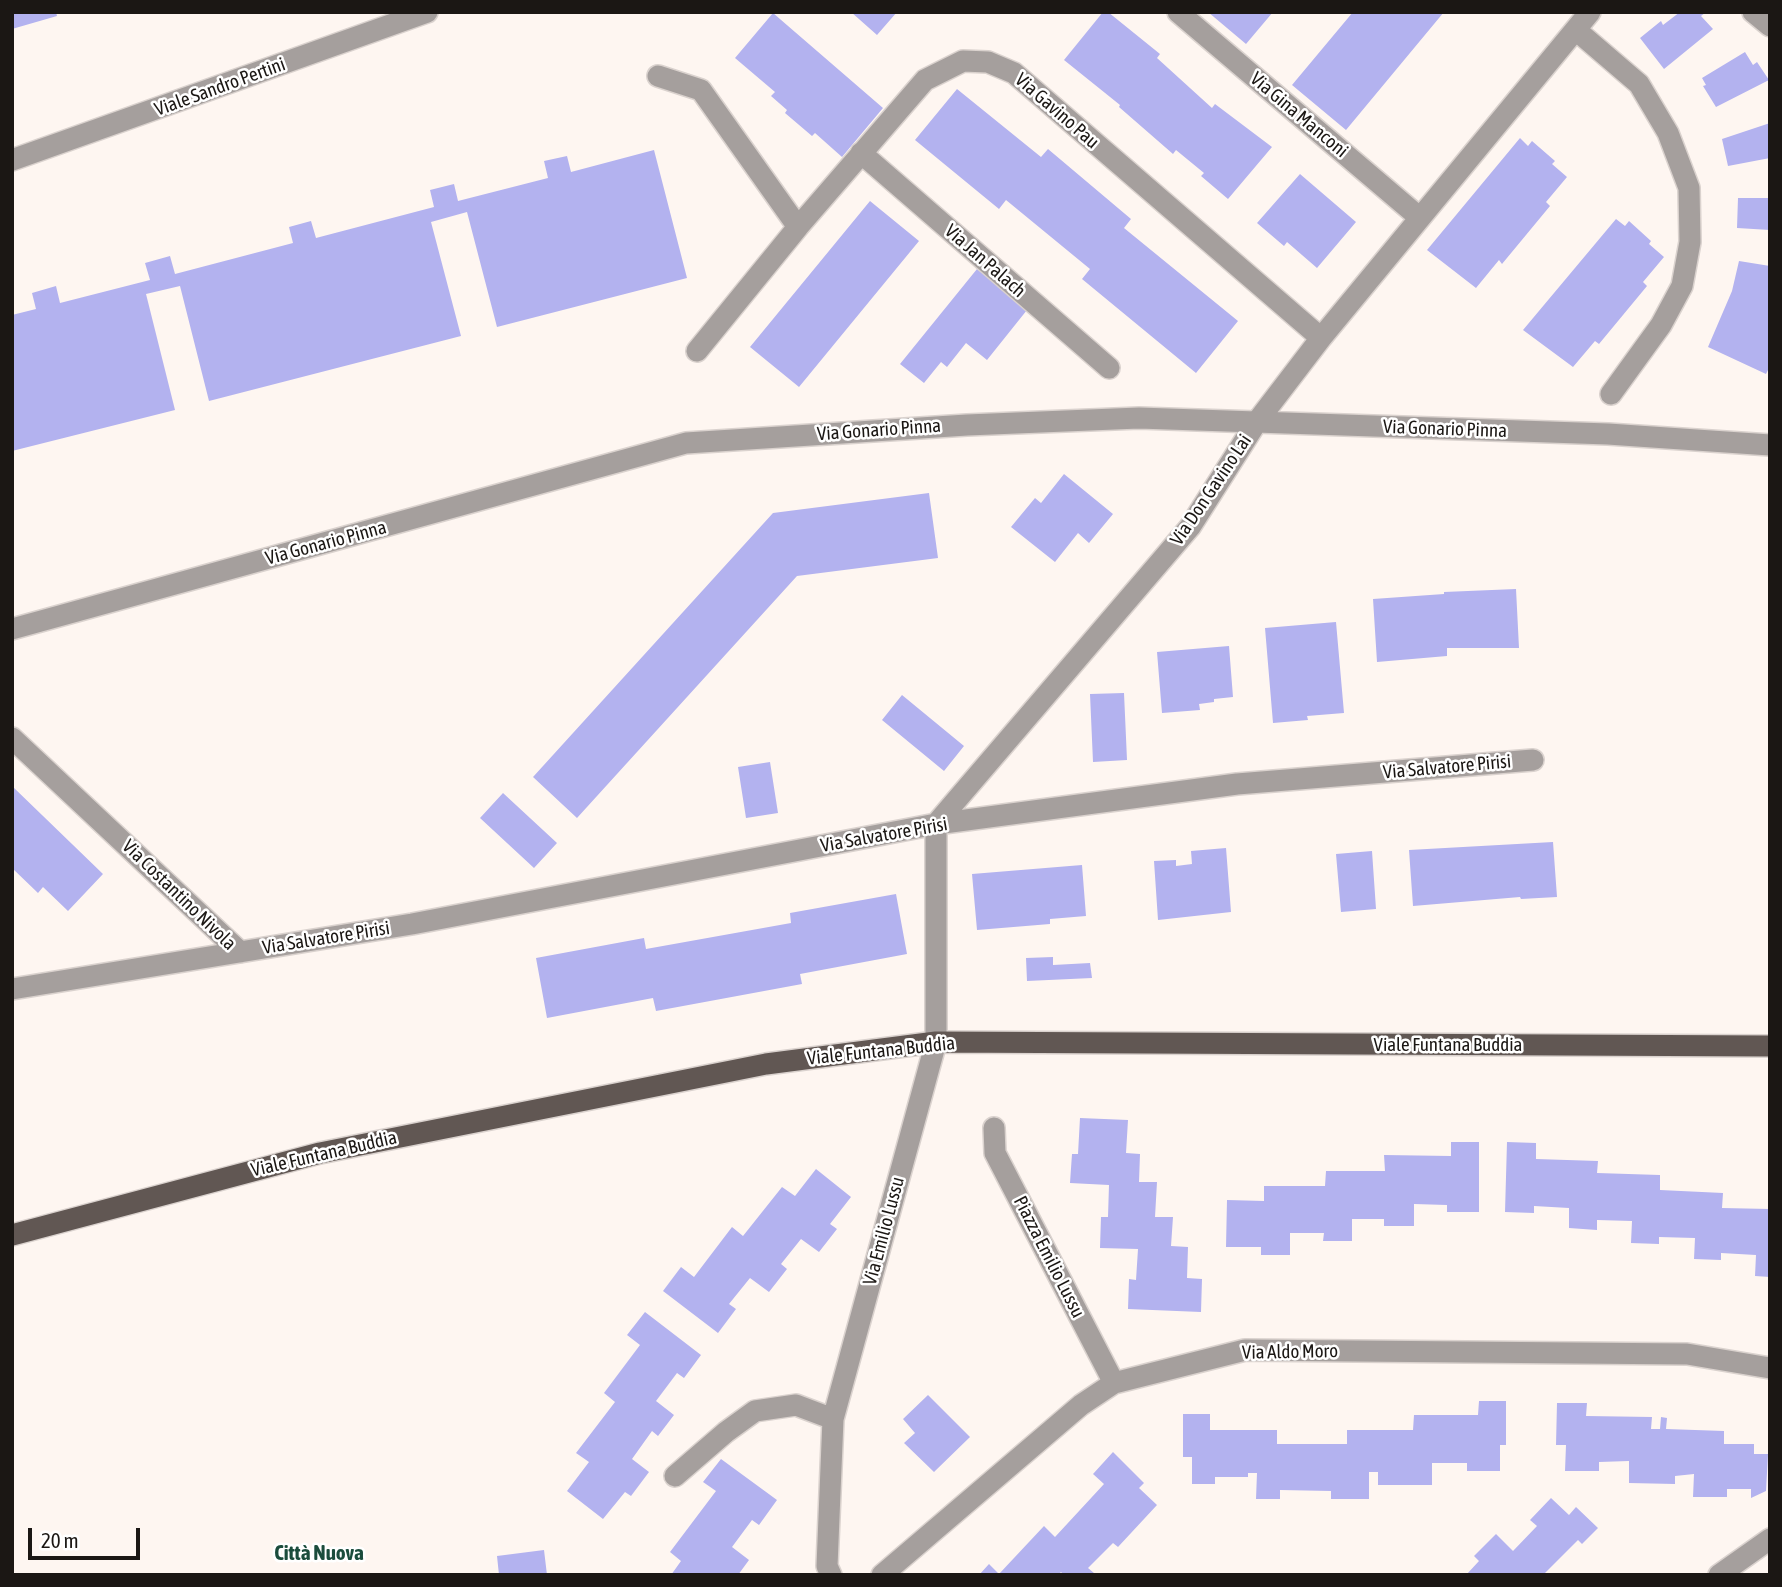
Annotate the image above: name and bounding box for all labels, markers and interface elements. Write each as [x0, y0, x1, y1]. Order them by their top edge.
street label: Viale Sandro Pertini [152, 53, 288, 121]
street label: Via Gavino Pau [1010, 68, 1104, 154]
street label: Via Gina Manconi [1246, 68, 1352, 162]
street label: Via Jan Palach [940, 220, 1030, 302]
street label: Via Gonario Pinna [816, 414, 942, 446]
street label: Via Gonario Pinna [1383, 415, 1507, 443]
street label: Via Don Gavino Lai [1166, 430, 1256, 550]
street label: Via Gonario Pinna [263, 516, 389, 570]
street label: Via Salvatore Pirisi [1382, 750, 1512, 784]
street label: Via Salvatore Pirisi [819, 813, 949, 857]
street label: Via Costantino Nivola [117, 835, 241, 955]
street label: Via Salvatore Pirisi [261, 917, 391, 959]
street label: Viale Funtana Buddia [806, 1032, 956, 1070]
street label: Viale Funtana Buddia [1374, 1034, 1522, 1056]
street label: Viale Funtana Buddia [249, 1126, 399, 1182]
street label: Via Emilio Lussu [859, 1174, 909, 1288]
street label: Piazza Emilio Lussu [1009, 1192, 1089, 1322]
street label: Via Aldo Moro [1242, 1340, 1338, 1364]
scale bar [32, 1514, 144, 1558]
text: 20 m [41, 1528, 79, 1552]
district label: Città Nuova [274, 1540, 364, 1566]

